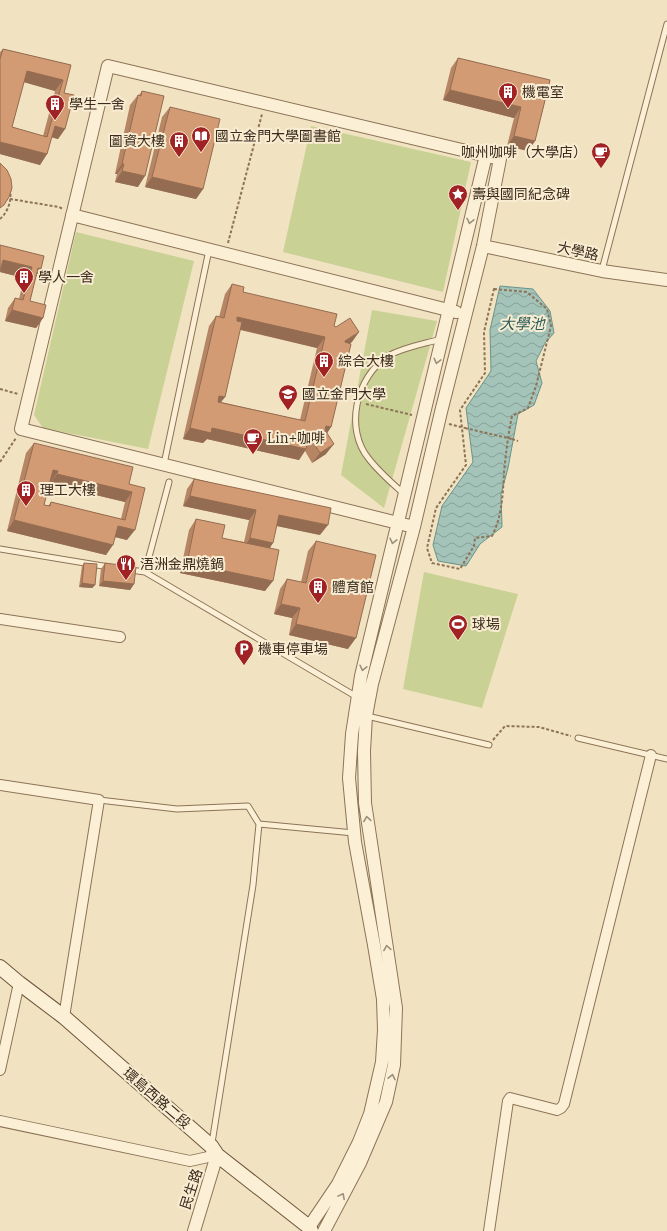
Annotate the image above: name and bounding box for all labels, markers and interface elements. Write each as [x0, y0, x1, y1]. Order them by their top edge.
building icon: 機電室 [497, 81, 519, 109]
place label: 機電室 [522, 83, 564, 101]
building icon: 學生一舍 [44, 93, 66, 121]
place label: 學生一舍 [69, 95, 125, 113]
library icon: 國立金門大學圖書館 [190, 125, 212, 153]
place label: 國立金門大學圖書館 [215, 127, 341, 145]
building icon: 圖資大樓 [168, 130, 190, 158]
place label: 圖資大樓 [109, 132, 165, 150]
cafe icon: 咖州咖啡（大學店） [590, 141, 612, 169]
place label: 咖州咖啡（大學店） [461, 143, 587, 161]
place icon: 壽與國同紀念碑 [447, 183, 469, 211]
place label: 壽與國同紀念碑 [472, 185, 570, 203]
one-way arrow [467, 217, 475, 224]
street label: 大學路 [556, 238, 600, 264]
building icon: 學人一舍 [13, 266, 35, 294]
place label: 學人一舍 [38, 268, 94, 286]
water label: 大學池 [499, 314, 546, 333]
building icon: 綜合大樓 [313, 350, 335, 378]
place label: 綜合大樓 [338, 352, 394, 370]
one-way arrow [433, 357, 441, 364]
school or university icon: 國立金門大學 [277, 383, 299, 411]
place label: 國立金門大學 [302, 385, 386, 403]
cafe icon: Lin+咖啡 [242, 427, 264, 455]
place label: Lin+咖啡 [267, 429, 325, 447]
building icon: 理工大樓 [15, 479, 37, 507]
place label: 理工大樓 [40, 481, 96, 499]
one-way arrow [390, 538, 398, 545]
restaurant icon: 浯洲金鼎燒鍋 [115, 553, 137, 581]
place label: 浯洲金鼎燒鍋 [140, 555, 224, 573]
building icon: 體育館 [307, 576, 329, 604]
place label: 體育館 [332, 578, 374, 596]
sports icon: 球場 [447, 613, 469, 641]
place label: 球場 [472, 615, 500, 633]
parking icon: 機車停車場 [233, 638, 255, 666]
place label: 機車停車場 [258, 640, 328, 658]
one-way arrow [360, 665, 368, 671]
one-way arrow [364, 816, 372, 822]
one-way arrow [383, 945, 392, 951]
street label: 環島西路二段 [119, 1064, 195, 1132]
one-way arrow [387, 1074, 395, 1080]
street label: 民生路 [176, 1166, 206, 1212]
one-way arrow [337, 1193, 345, 1201]

